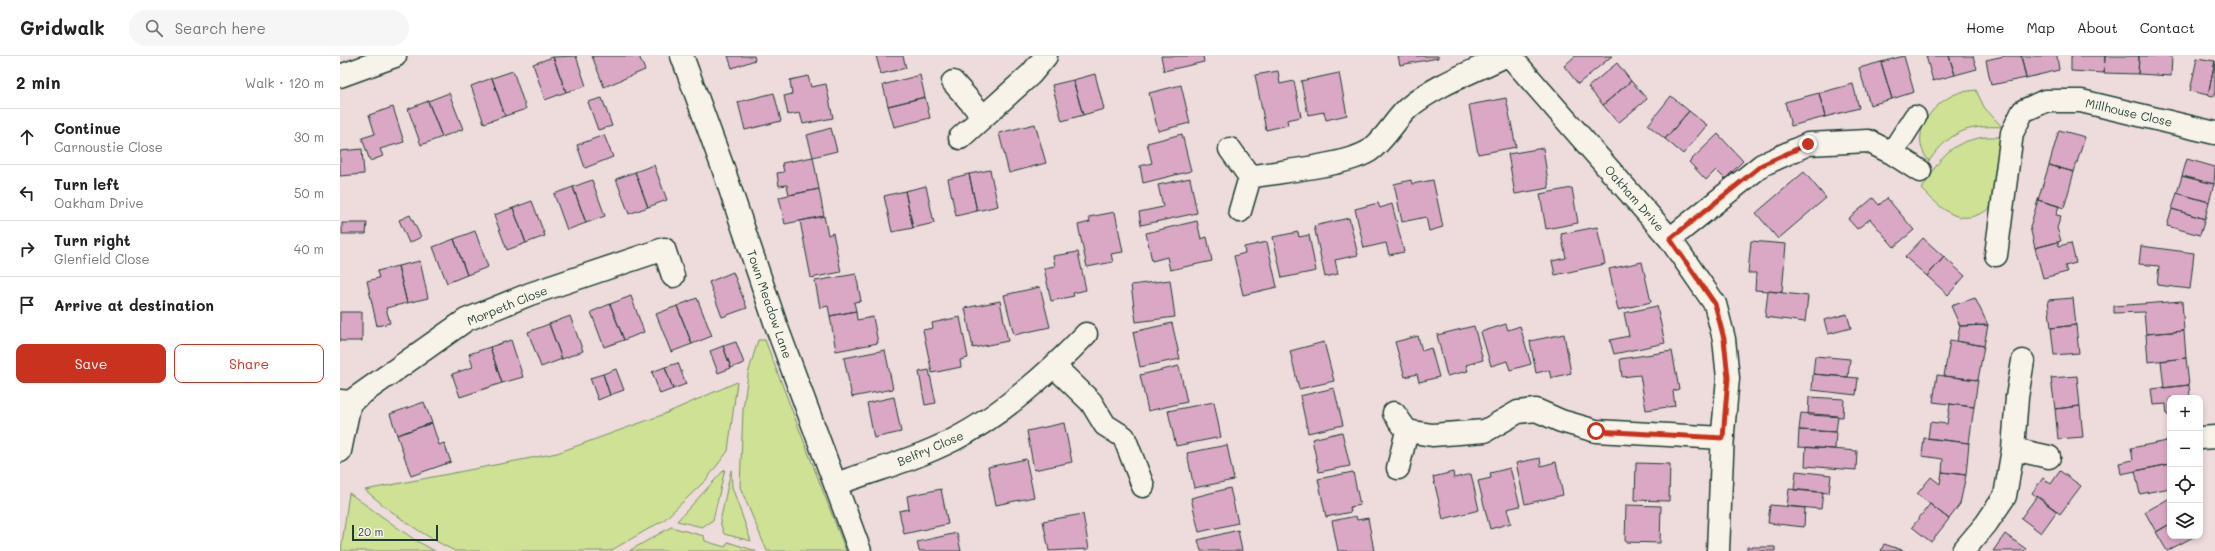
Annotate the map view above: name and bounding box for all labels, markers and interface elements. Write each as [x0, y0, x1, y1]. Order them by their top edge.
search box [129, 10, 409, 46]
text: Gridwalk [20, 15, 105, 40]
icon: search [143, 17, 165, 39]
text: Search here [175, 18, 266, 38]
text: Home [1966, 18, 2004, 37]
text: Map [2026, 18, 2055, 37]
text: About [2077, 18, 2118, 37]
text: Contact [2140, 18, 2195, 37]
text: 2 min [16, 71, 61, 93]
text: Walk · 120 m [245, 74, 324, 91]
street label: Millhouse Close [2084, 94, 2174, 130]
text: Continue [54, 118, 121, 138]
icon: ahead [16, 126, 38, 148]
text: 30 m [294, 128, 324, 145]
route end [1799, 135, 1817, 153]
text: Carnoustie Close [54, 138, 163, 155]
street label: Oakham Drive [1602, 162, 1668, 234]
text: Turn left [54, 174, 119, 194]
icon: left [16, 182, 38, 204]
text: 50 m [294, 184, 324, 201]
text: Oakham Drive [54, 194, 144, 211]
text: Turn right [54, 230, 131, 250]
icon: right [16, 238, 38, 260]
text: 40 m [294, 240, 324, 257]
street label: Town Meadow Lane [744, 248, 796, 360]
text: Glenfield Close [54, 250, 150, 267]
street label: Morpeth Close [464, 282, 550, 328]
icon: arrive [16, 294, 38, 316]
text: Arrive at destination [54, 295, 214, 315]
button: Save [16, 344, 166, 383]
button: Share [174, 344, 324, 383]
map controls [2167, 395, 2203, 539]
button: + [2167, 395, 2203, 431]
route start [1587, 422, 1605, 440]
street label: Belfry Close [894, 427, 966, 469]
button: − [2167, 431, 2203, 467]
button: locate [2167, 467, 2203, 503]
button: layers [2167, 503, 2203, 539]
scale bar [352, 523, 438, 542]
text: 20 m [358, 524, 383, 539]

